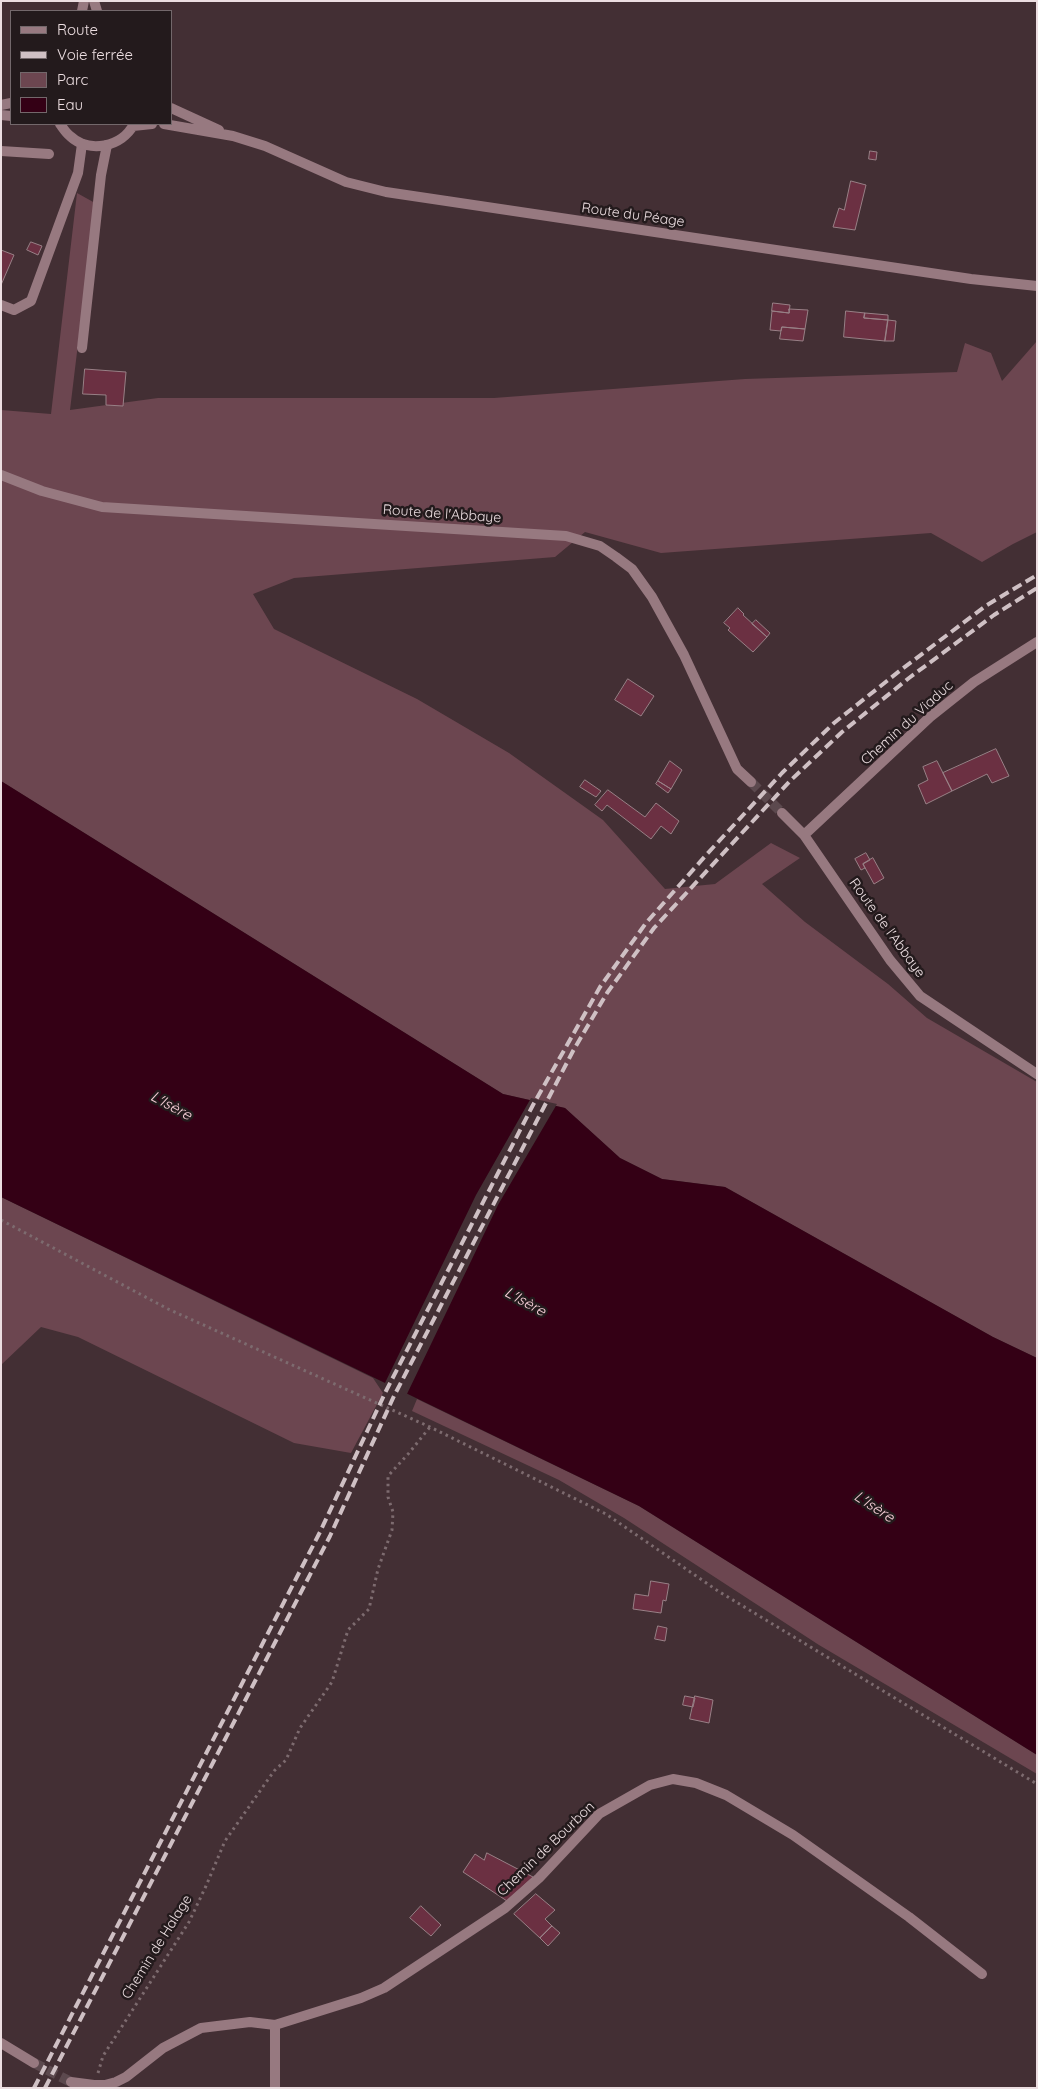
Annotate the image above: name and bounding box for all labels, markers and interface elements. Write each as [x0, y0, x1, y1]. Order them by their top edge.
legend [10, 10, 172, 125]
text: Route [57, 20, 98, 39]
text: Voie ferrée [57, 45, 133, 64]
text: Parc [57, 70, 88, 89]
text: Eau [57, 95, 83, 114]
street label: Route du Péage [581, 199, 685, 231]
street label: Route de l'Abbaye [382, 501, 502, 527]
street label: Chemin du Viaduc [858, 677, 956, 769]
street label: Route de l'Abbaye [845, 875, 929, 981]
water label: L'Isère [147, 1087, 195, 1125]
water label: L'Isère [501, 1283, 549, 1321]
water label: L'Isère [851, 1487, 897, 1527]
street label: Chemin de Bourbon [494, 1798, 598, 1900]
street label: Chemin de Halage [118, 1892, 196, 2002]

